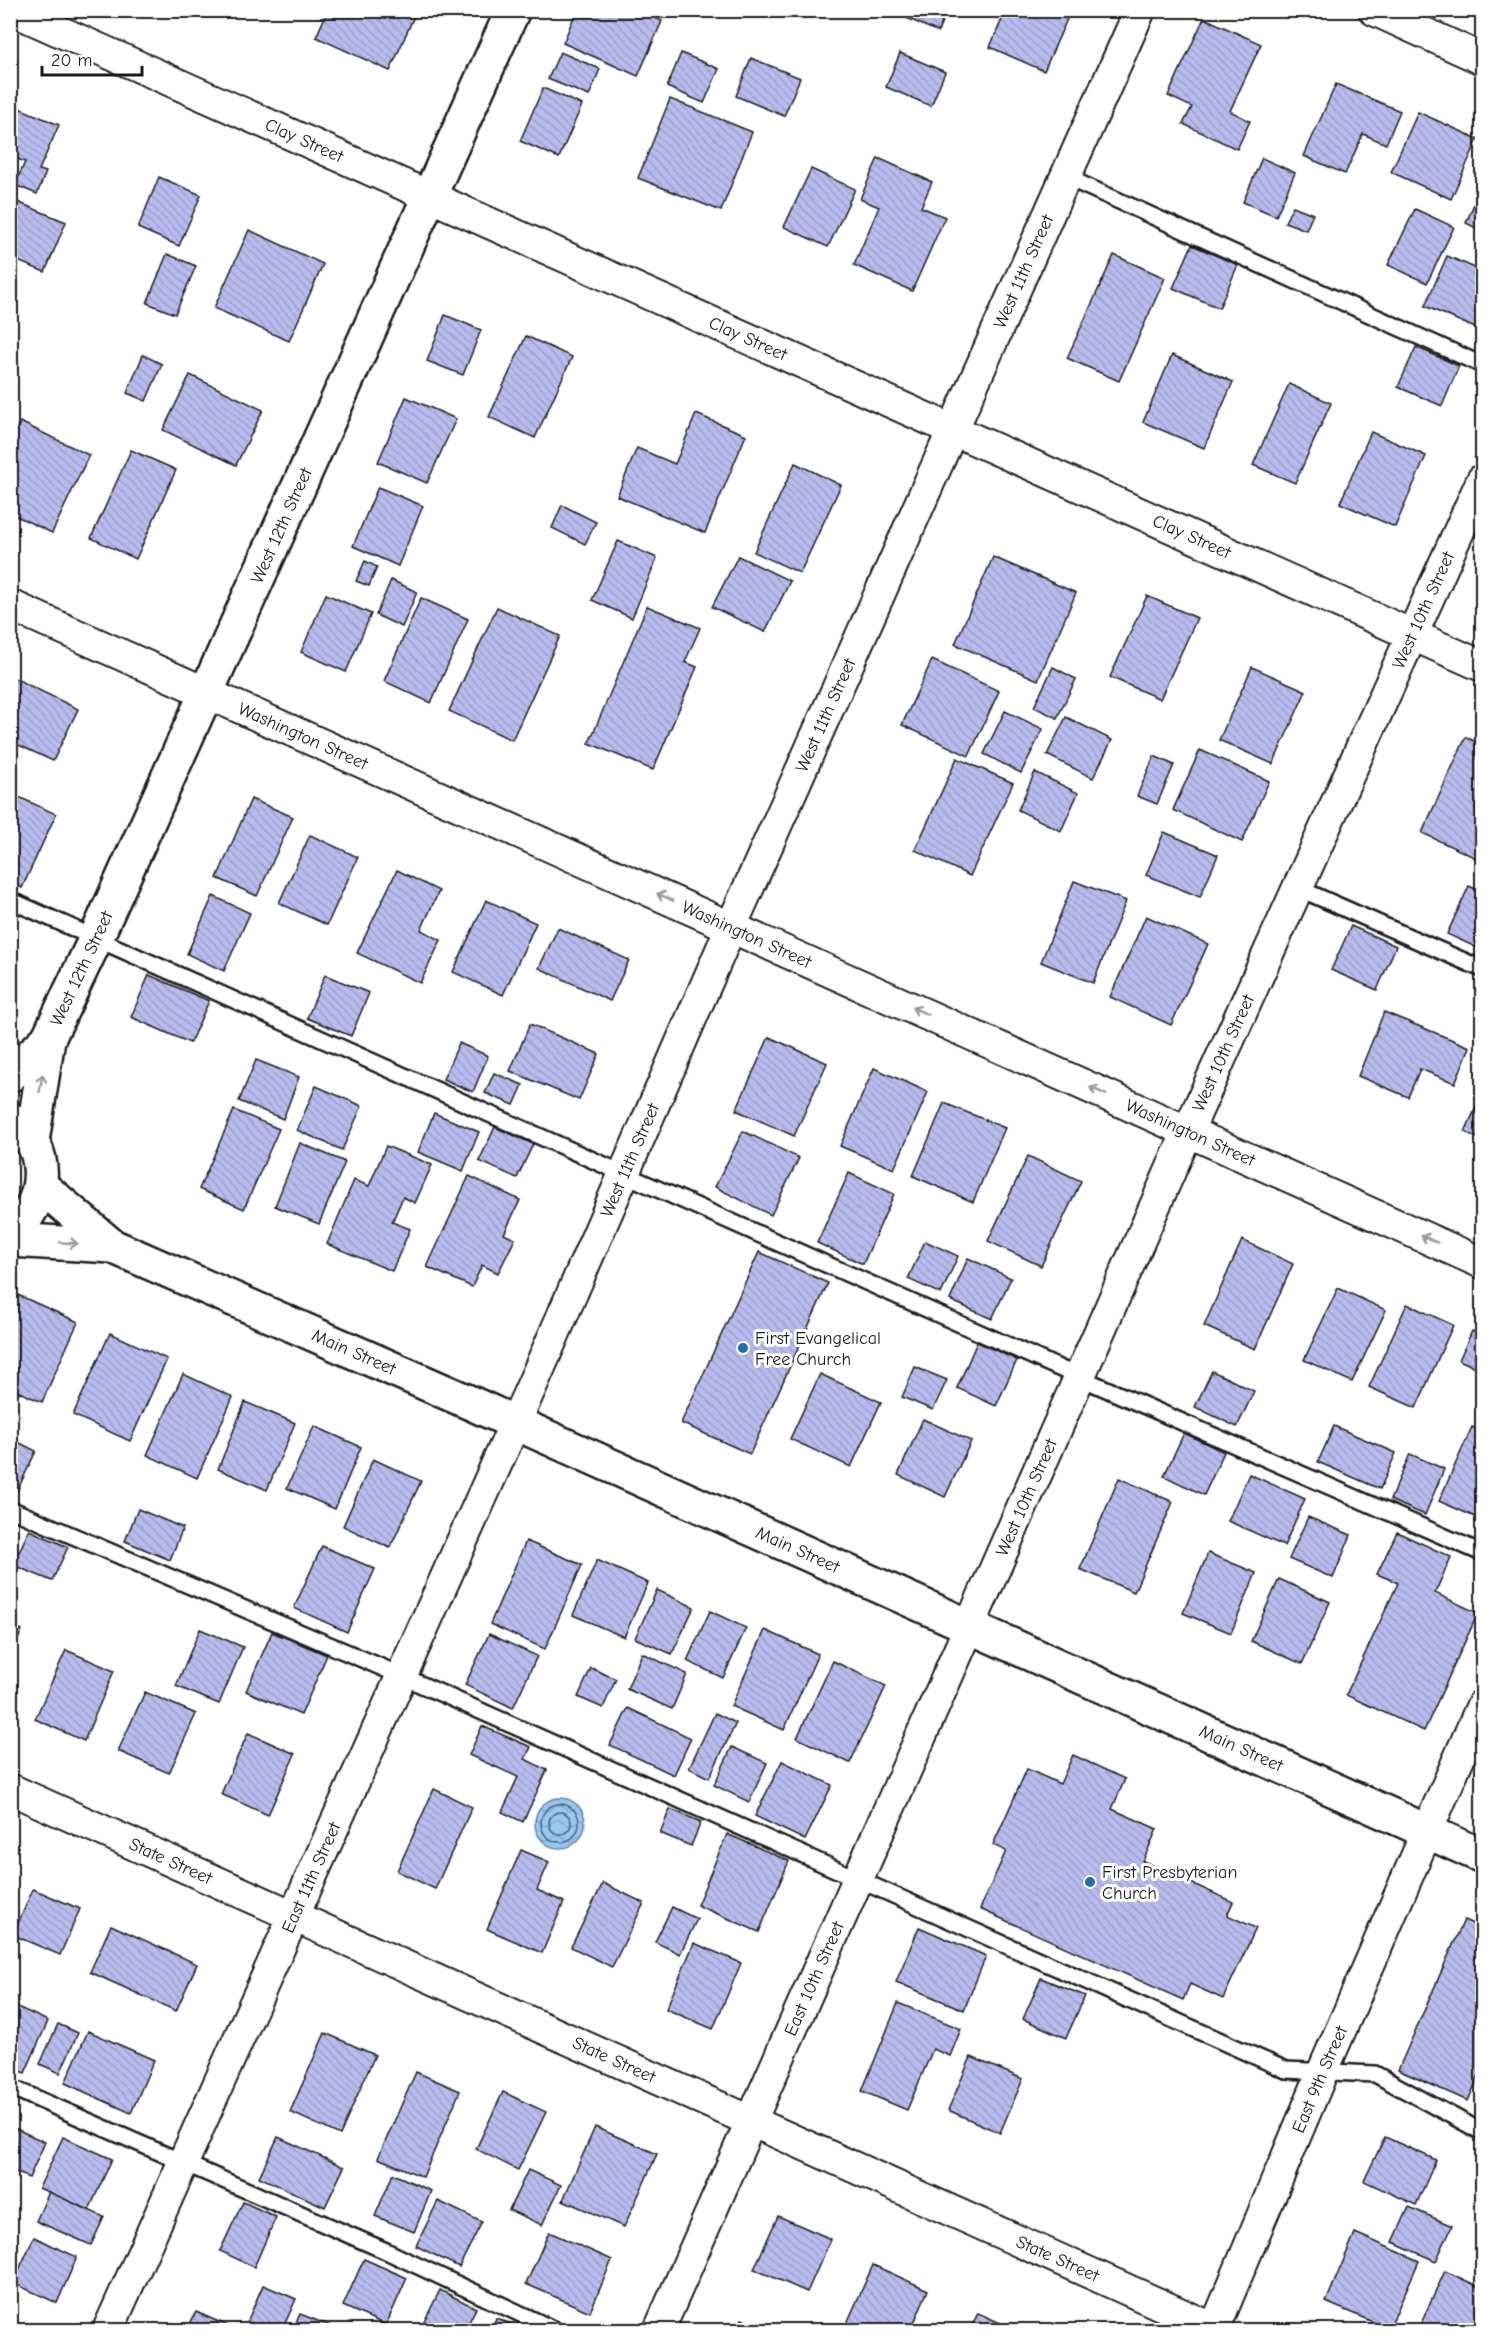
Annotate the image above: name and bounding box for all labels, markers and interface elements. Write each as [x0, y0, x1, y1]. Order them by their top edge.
scale bar [42, 39, 142, 77]
text: 20 m [51, 50, 92, 71]
street label: Clay Street [262, 114, 347, 167]
street label: West 11th Street [989, 210, 1058, 332]
street label: Clay Street [706, 312, 791, 365]
street label: West 12th Street [246, 464, 317, 587]
street label: Clay Street [1149, 510, 1235, 563]
street label: West 10th Street [1388, 548, 1459, 672]
street label: West 11th Street [791, 654, 860, 775]
street label: Washington Street [235, 698, 372, 774]
one-way arrow [656, 891, 674, 902]
street label: Washington Street [679, 896, 816, 973]
street label: West 12th Street [45, 907, 118, 1029]
street label: West 10th Street [1188, 991, 1259, 1115]
one-way arrow [911, 1005, 929, 1016]
one-way arrow [36, 1074, 47, 1094]
one-way arrow [1089, 1084, 1107, 1096]
street label: Washington Street [1122, 1095, 1259, 1171]
street label: West 11th Street [596, 1099, 664, 1220]
one-way arrow [1421, 1233, 1439, 1244]
one-way arrow [58, 1238, 78, 1249]
street label: Main Street [309, 1324, 400, 1380]
place label: First Evangelical Free Church [755, 1328, 881, 1370]
marker: First Evangelical Free Church [736, 1341, 750, 1355]
street label: West 10th Street [991, 1435, 1062, 1559]
street label: Main Street [753, 1522, 844, 1578]
street label: Main Street [1196, 1720, 1287, 1776]
street label: East 11th Street [277, 1818, 345, 1936]
street label: State Street [126, 1833, 216, 1889]
place label: First Presbyterian Church [1102, 1862, 1237, 1904]
marker: First Presbyterian Church [1083, 1875, 1097, 1889]
street label: East 10th Street [780, 1917, 849, 2039]
street label: East 9th Street [1288, 2022, 1352, 2136]
street label: State Street [569, 2032, 660, 2088]
street label: State Street [1013, 2231, 1103, 2287]

